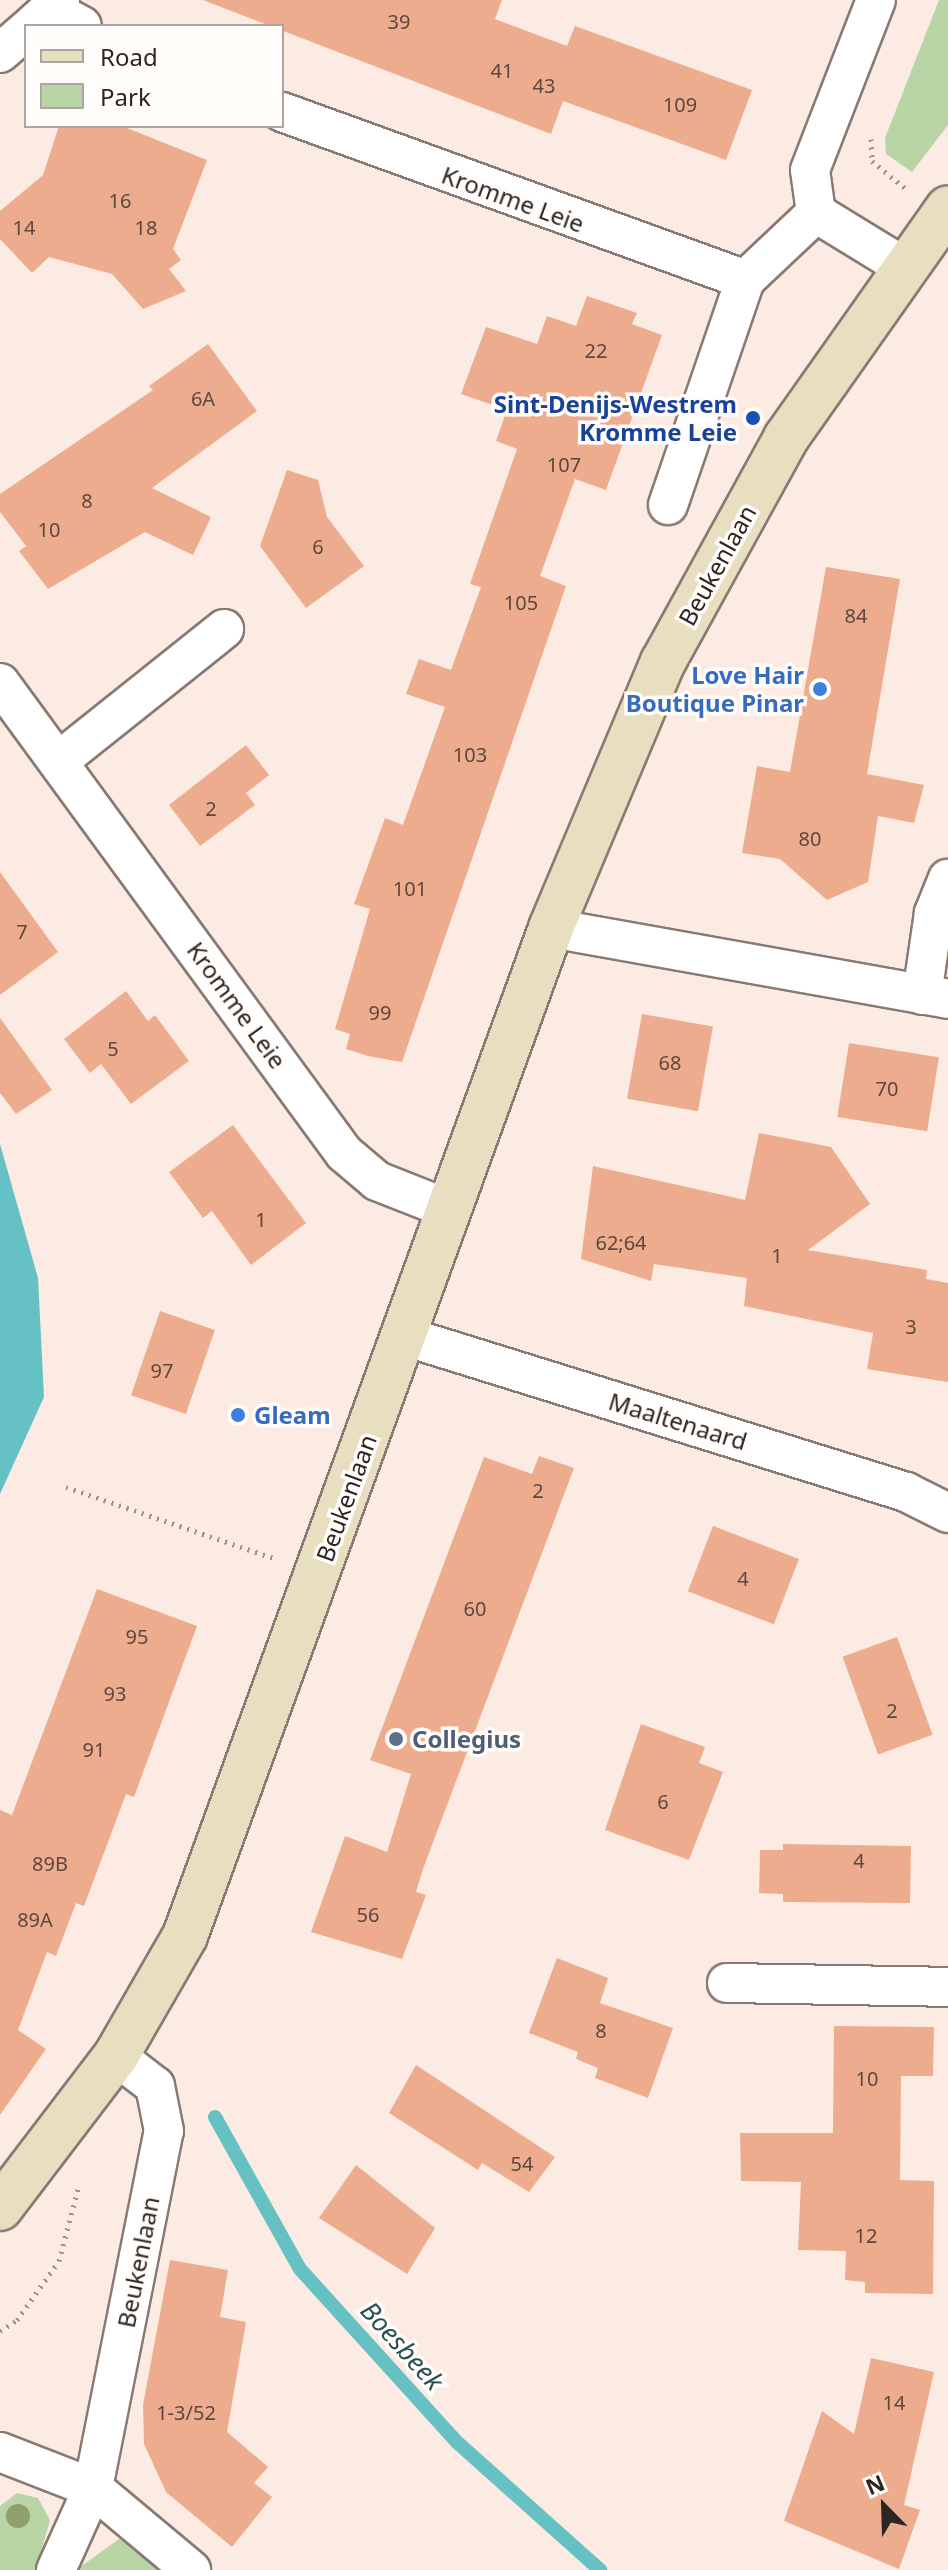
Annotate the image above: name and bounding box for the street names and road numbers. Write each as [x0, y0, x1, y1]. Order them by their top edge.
street label: Kromme Leie [438, 160, 588, 238]
street label: Beukenlaan [672, 500, 762, 630]
street label: Kromme Leie [181, 936, 293, 1074]
street label: Maaltenaard [605, 1386, 751, 1456]
street label: Beukenlaan [310, 1431, 382, 1565]
street label: Beukenlaan [111, 2194, 165, 2330]

